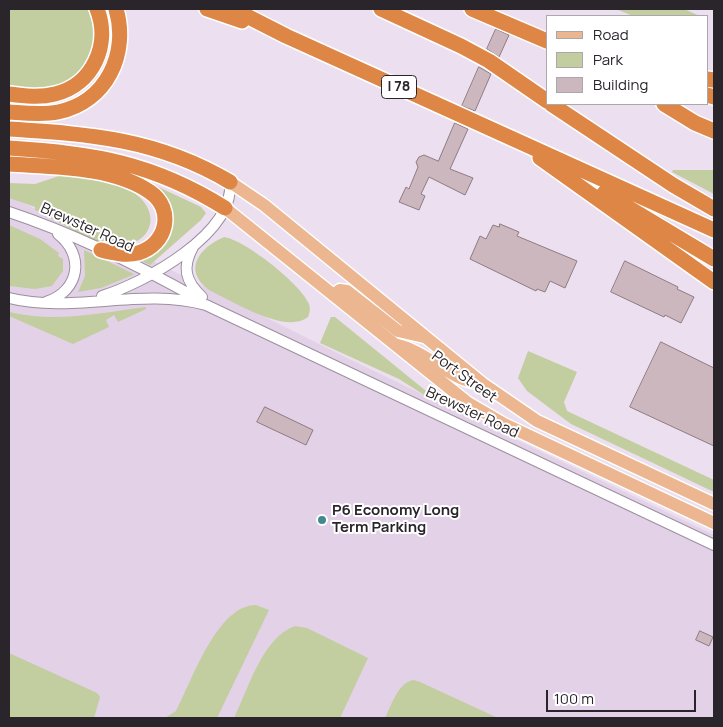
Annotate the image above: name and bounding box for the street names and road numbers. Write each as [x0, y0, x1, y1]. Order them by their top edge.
road number: I 78 [382, 75, 416, 98]
street label: Brewster Road [37, 199, 137, 257]
street label: Port Street [428, 347, 500, 407]
street label: Brewster Road [423, 384, 521, 442]

